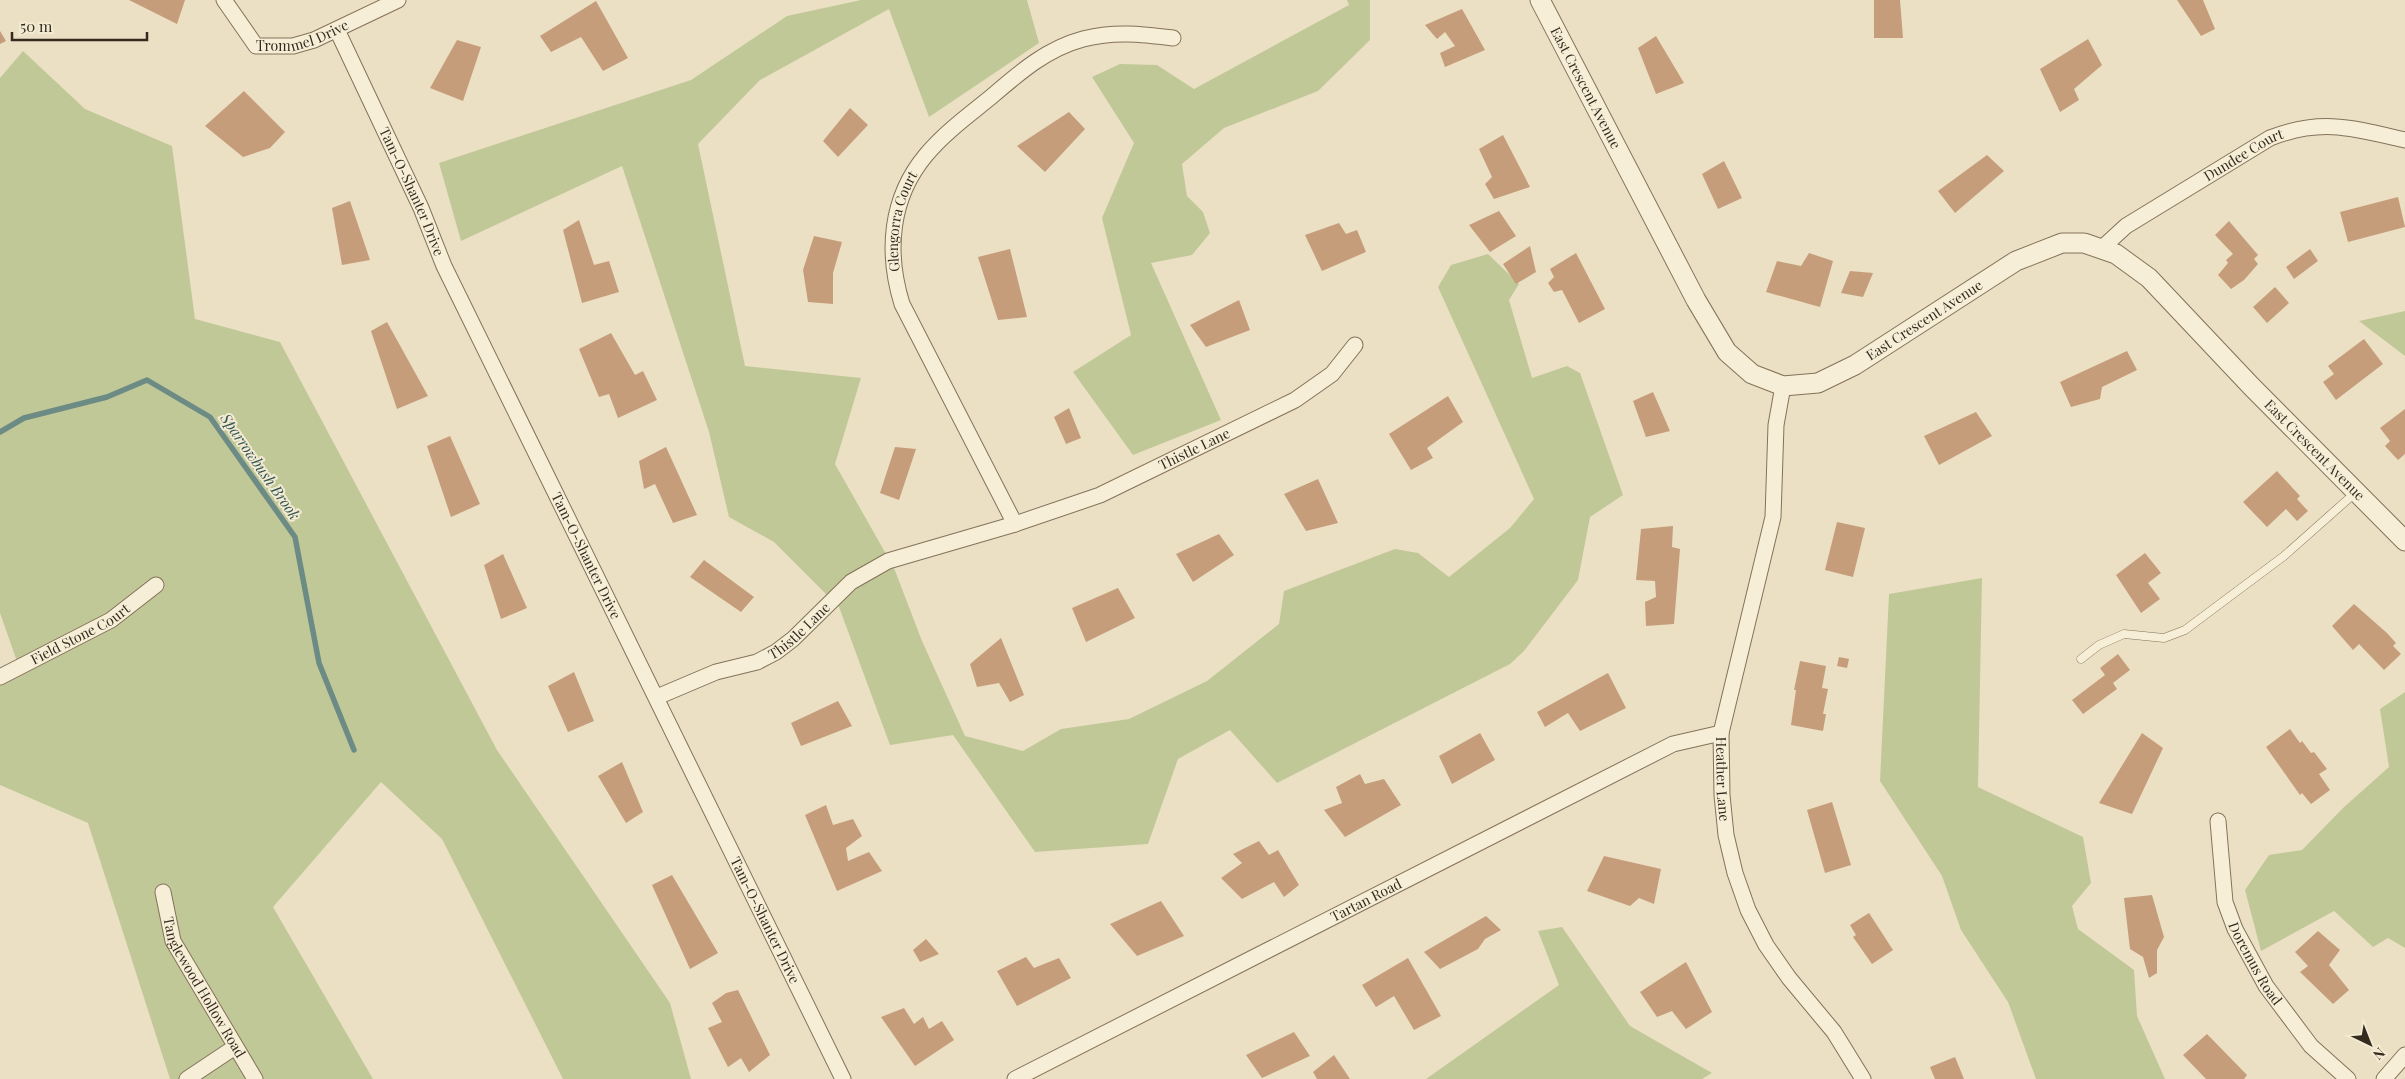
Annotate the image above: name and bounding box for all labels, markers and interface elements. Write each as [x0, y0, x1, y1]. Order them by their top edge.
scale bar [12, 10, 148, 42]
street label: Trommel Drive [256, 15, 351, 55]
text: 50 m [20, 16, 53, 36]
street label: East Crescent Avenue [1547, 23, 1626, 152]
street label: Tam-O-Shanter Drive [375, 124, 449, 258]
street label: Dundee Court [2200, 124, 2287, 185]
street label: Glengorra Court [883, 166, 922, 273]
street label: East Crescent Avenue [1862, 275, 1986, 364]
street label: East Crescent Avenue [2261, 395, 2369, 504]
water label: Sparrowbush Brook [216, 408, 305, 524]
street label: Thistle Lane [1155, 423, 1233, 474]
street label: Tam-O-Shanter Drive [547, 489, 626, 622]
street label: Field Stone Court [27, 598, 134, 669]
street label: Thistle Lane [765, 598, 834, 663]
street label: Heather Lane [1712, 737, 1735, 822]
street label: Tam-O-Shanter Drive [726, 853, 805, 987]
street label: Tartan Road [1327, 874, 1405, 926]
street label: Tanglewood Hollow Road [159, 915, 250, 1061]
street label: Doremus Road [2224, 919, 2287, 1009]
north arrow [2345, 1019, 2395, 1069]
text: N [2369, 1043, 2389, 1064]

